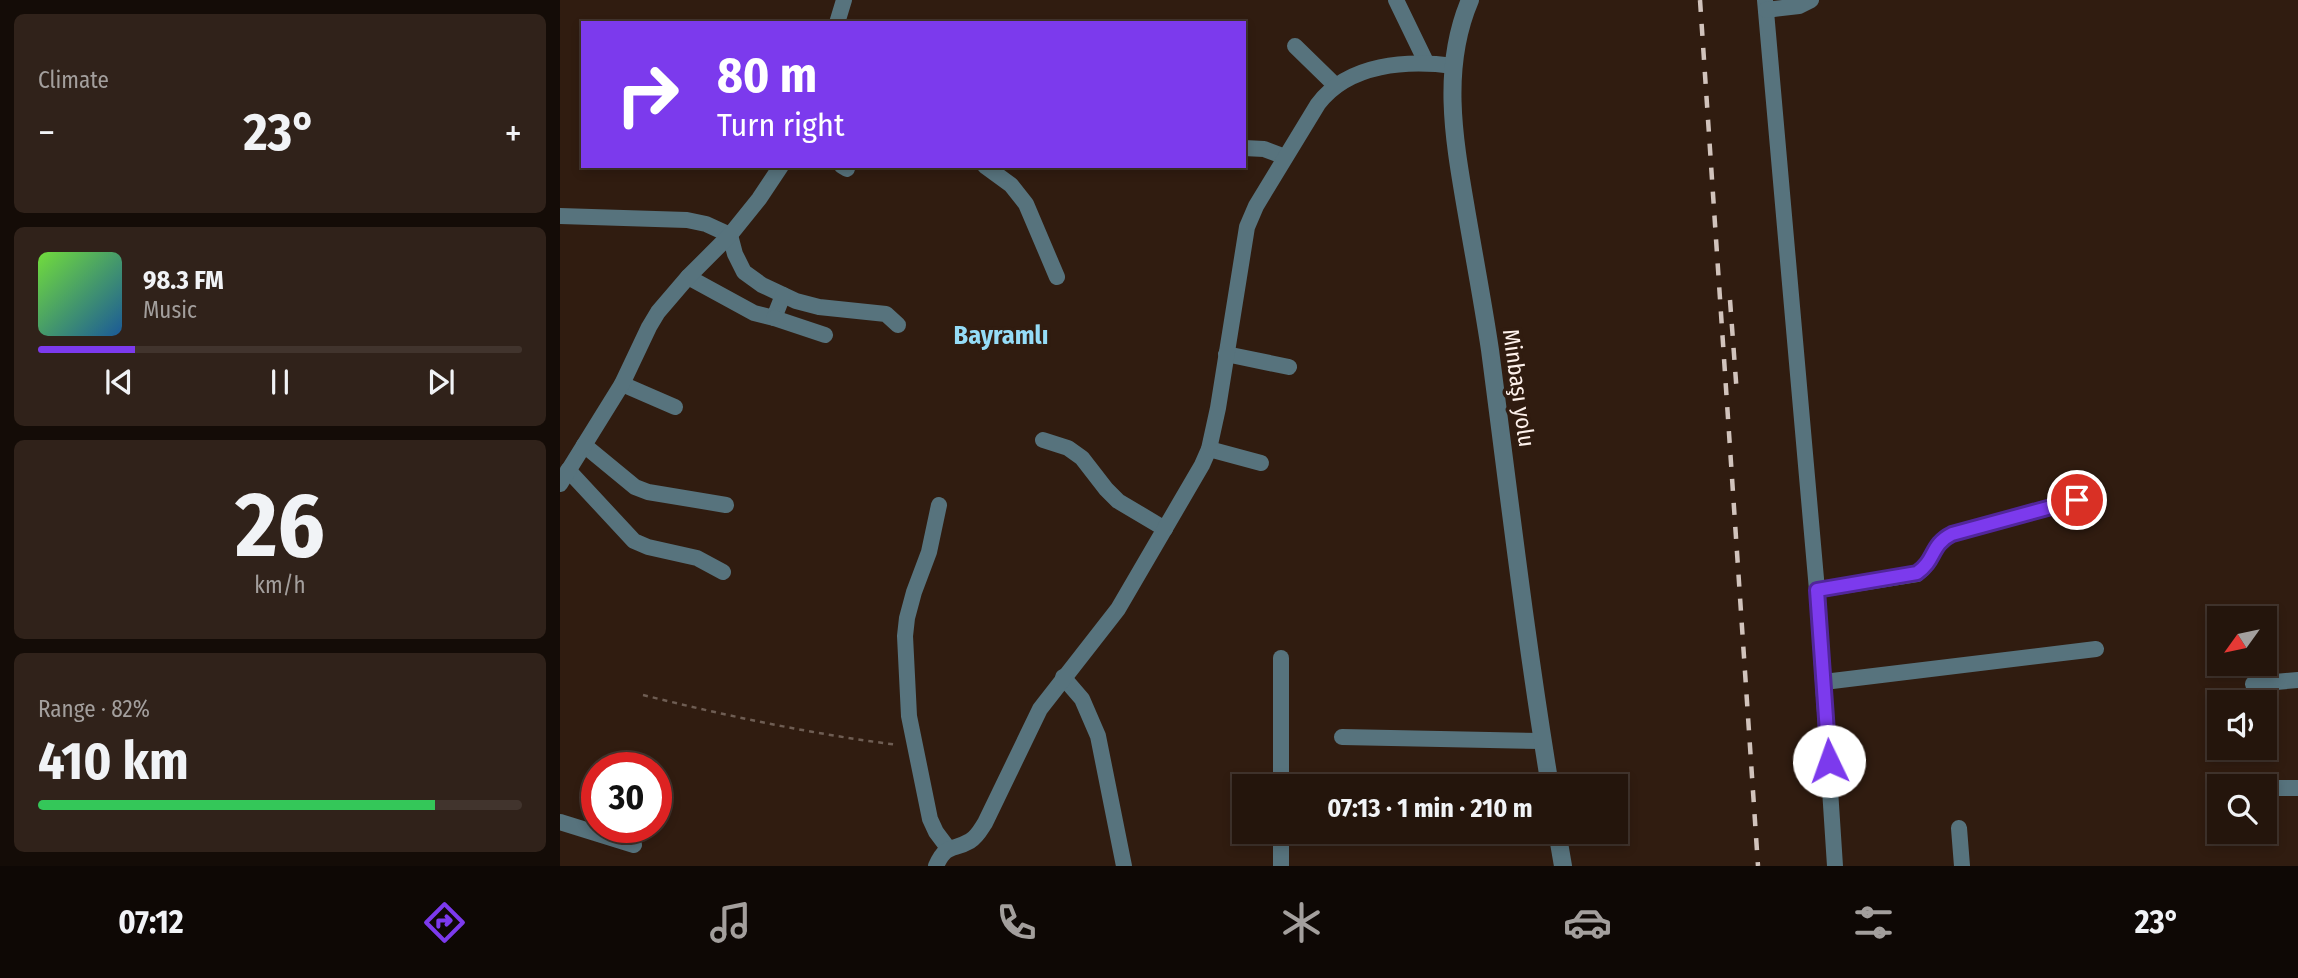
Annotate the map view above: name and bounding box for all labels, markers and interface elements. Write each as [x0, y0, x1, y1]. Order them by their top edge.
text: 80 m [717, 46, 817, 105]
icon: right [602, 49, 693, 140]
text: Climate [38, 66, 109, 94]
text: 23° [243, 101, 316, 164]
text: Turn right [717, 106, 844, 144]
text: − [38, 110, 55, 156]
text: + [505, 110, 522, 156]
text: 98.3 FM [143, 265, 224, 296]
text: Music [143, 296, 197, 324]
district label: Bayramlı [954, 320, 1048, 351]
street label: Minbaşı yolu [1497, 327, 1541, 449]
icon: previous [100, 363, 138, 401]
icon: pause [261, 363, 299, 401]
icon: next [422, 363, 460, 401]
pin [2047, 470, 2107, 530]
text: 26 [235, 471, 325, 580]
icon: arrive [2058, 481, 2096, 519]
text: km/h [254, 571, 306, 599]
north arrow [2207, 606, 2277, 676]
map controls [2207, 606, 2277, 844]
button: sound [2207, 690, 2277, 760]
text: Range · 82% [38, 695, 150, 723]
position arrow [1792, 724, 1866, 798]
text: 410 km [38, 730, 189, 793]
speed limit sign: 30 [581, 752, 672, 843]
button: search [2207, 774, 2277, 844]
text: 07:13 · 1 min · 210 m [1327, 793, 1533, 824]
icon: directions [420, 898, 469, 947]
icon: music [706, 898, 755, 947]
icon: phone [992, 898, 1041, 947]
icon: climate [1277, 898, 1326, 947]
icon: car [1563, 898, 1612, 947]
icon: filters [1849, 898, 1898, 947]
text: 07:12 [118, 903, 183, 941]
text: 23° [2135, 903, 2180, 941]

